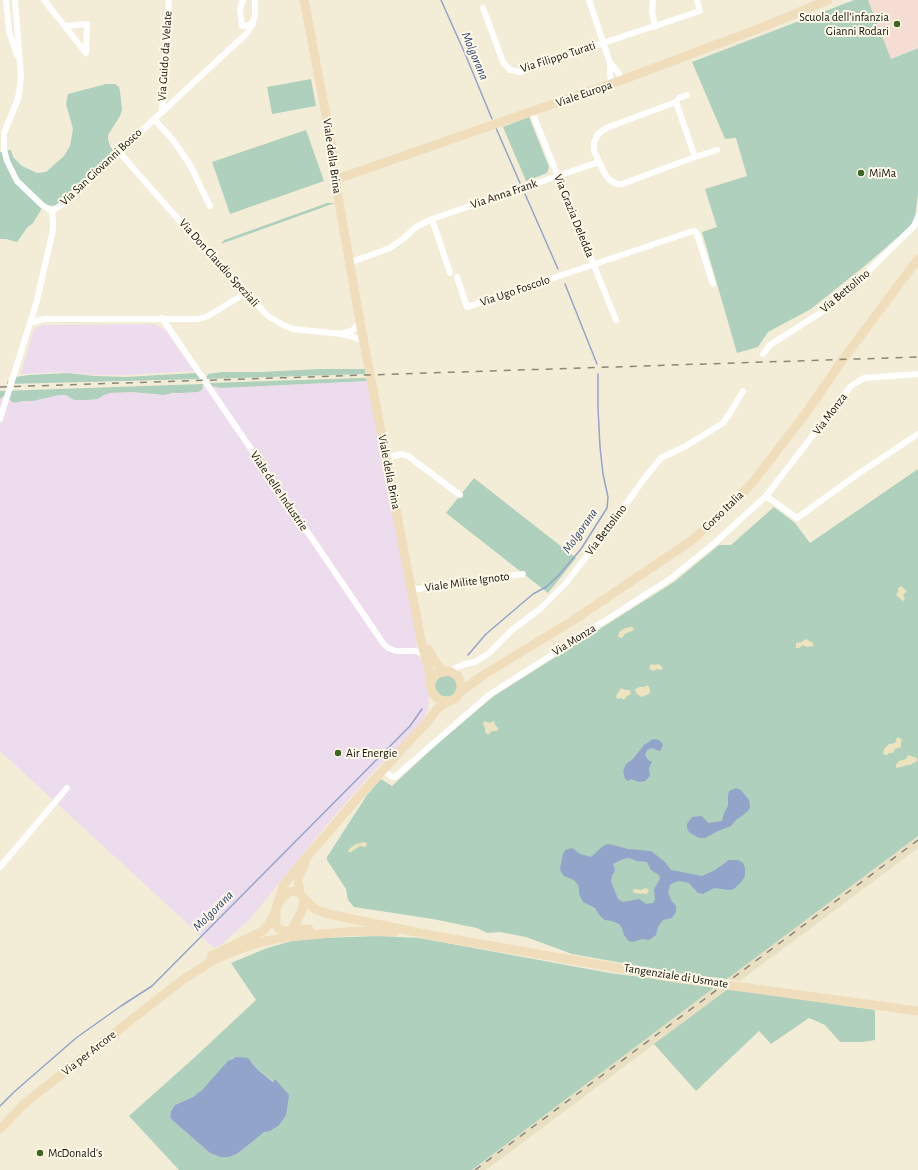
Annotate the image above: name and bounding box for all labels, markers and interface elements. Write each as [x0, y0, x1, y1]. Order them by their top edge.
street label: Via Guido da Velate [155, 10, 175, 102]
place label: Scuola dell'infanzia Gianni Rodari [799, 10, 889, 38]
marker: Scuola dell'infanzia Gianni Rodari [892, 19, 902, 29]
water label: Molgorana [458, 30, 492, 82]
street label: Via Filippo Turati [519, 38, 597, 76]
street label: Viale Europa [554, 78, 614, 110]
street label: Viale della Brina [320, 118, 344, 194]
street label: Via San Giovanni Bosco [57, 125, 145, 209]
place label: MiMa [869, 166, 896, 180]
marker: MiMa [856, 168, 866, 178]
street label: Via Grazia Deledda [551, 172, 597, 260]
street label: Via Anna Frank [469, 176, 539, 212]
street label: Via Don Claudio Speziali [176, 216, 262, 310]
street label: Via Bettolino [817, 266, 873, 316]
street label: Via Ugo Foscolo [478, 272, 552, 310]
street label: Via Monza [810, 390, 850, 438]
street label: Viale della Brina [375, 433, 403, 511]
street label: Viale delle Industrie [247, 448, 311, 534]
street label: Corso Italia [699, 488, 747, 534]
street label: Via Bettolino [582, 502, 630, 558]
water label: Molgorana [559, 506, 601, 556]
street label: Viale Milite Ignoto [424, 569, 510, 595]
street label: Via Monza [549, 621, 599, 659]
place label: Air Energie [346, 746, 397, 760]
marker: Air Energie [333, 748, 343, 758]
water label: Molgorana [190, 888, 236, 934]
street label: Tangenziale di Usmate [623, 961, 729, 991]
street label: Via per Arcore [59, 1027, 119, 1079]
place label: McDonald's [48, 1146, 102, 1160]
marker: McDonald's [35, 1148, 45, 1158]

